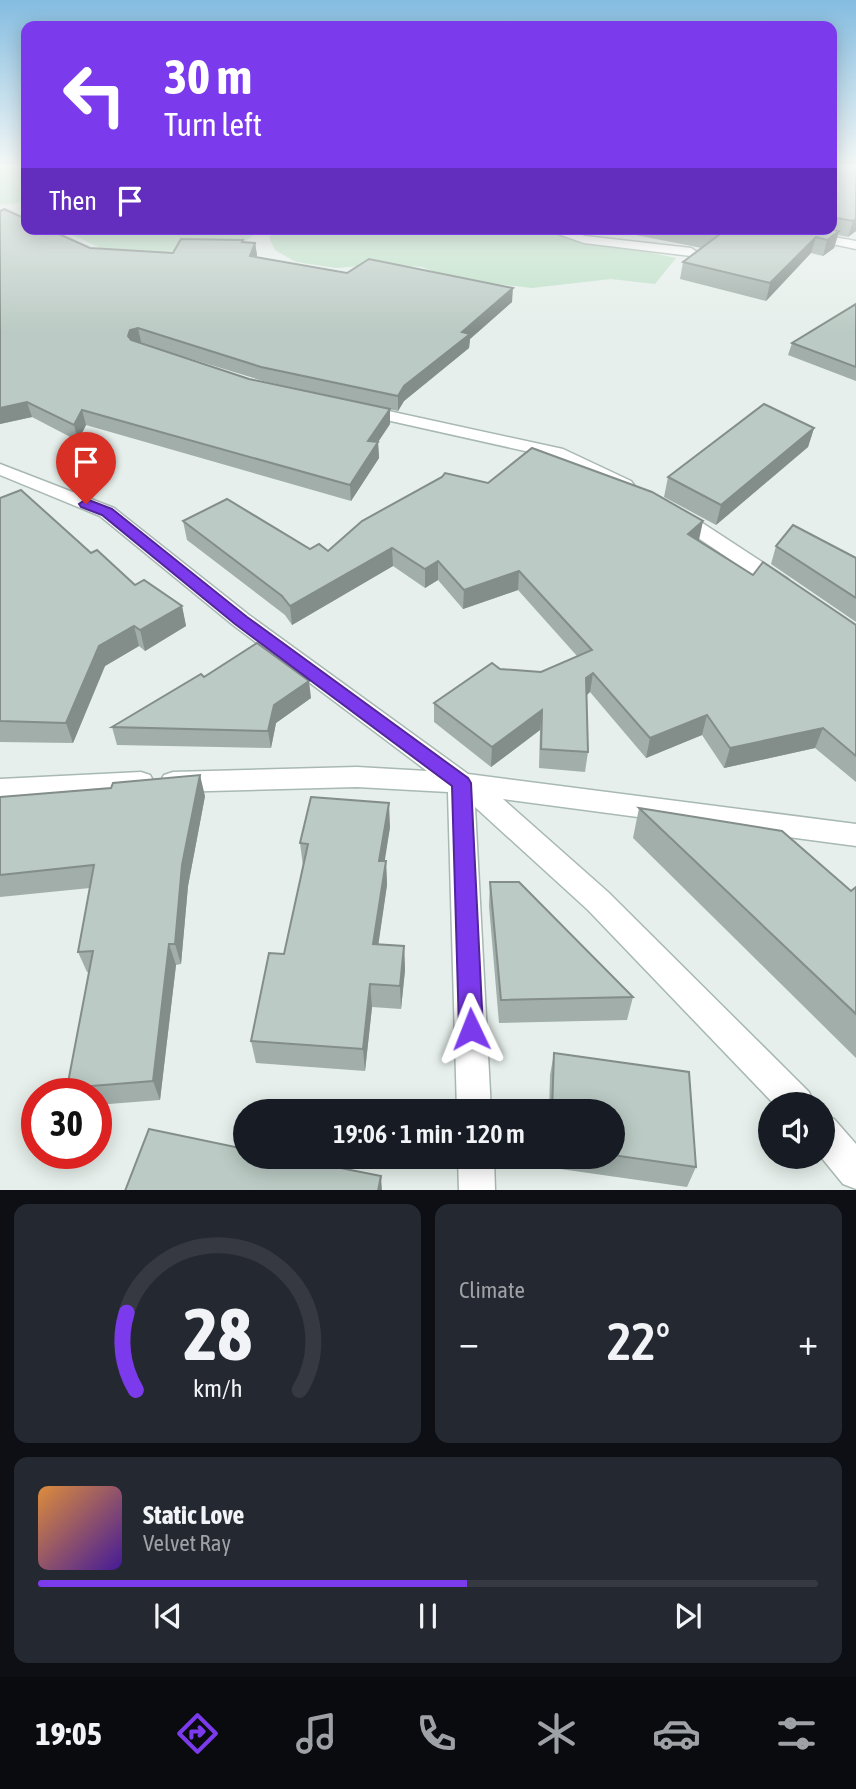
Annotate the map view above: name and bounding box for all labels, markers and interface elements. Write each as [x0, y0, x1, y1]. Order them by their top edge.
text: 30 m [164, 48, 252, 104]
icon: left [49, 49, 140, 140]
text: Turn left [164, 106, 262, 143]
icon: arrive [111, 182, 149, 220]
text: Then [49, 186, 97, 216]
pin [56, 432, 116, 504]
icon: arrive [67, 443, 105, 481]
position arrow [434, 992, 508, 1066]
speed limit sign: 30 [21, 1078, 112, 1169]
map controls [758, 1092, 835, 1169]
button: sound [758, 1092, 835, 1169]
text: 19:06 · 1 min · 120 m [333, 1119, 525, 1149]
text: Climate [459, 1277, 525, 1303]
text: 28 [183, 1292, 252, 1375]
text: 22° [607, 1311, 670, 1371]
text: − [459, 1320, 479, 1363]
text: + [798, 1320, 818, 1363]
text: km/h [193, 1373, 242, 1401]
text: Static Love [143, 1500, 244, 1530]
text: Velvet Ray [143, 1530, 231, 1556]
icon: previous [149, 1597, 187, 1635]
icon: pause [409, 1597, 447, 1635]
icon: next [669, 1597, 707, 1635]
icon: directions [173, 1709, 222, 1758]
icon: music [292, 1709, 341, 1758]
icon: phone [412, 1709, 461, 1758]
icon: climate [532, 1709, 581, 1758]
icon: car [652, 1709, 701, 1758]
icon: filters [772, 1709, 821, 1758]
text: 19:05 [35, 1715, 102, 1752]

